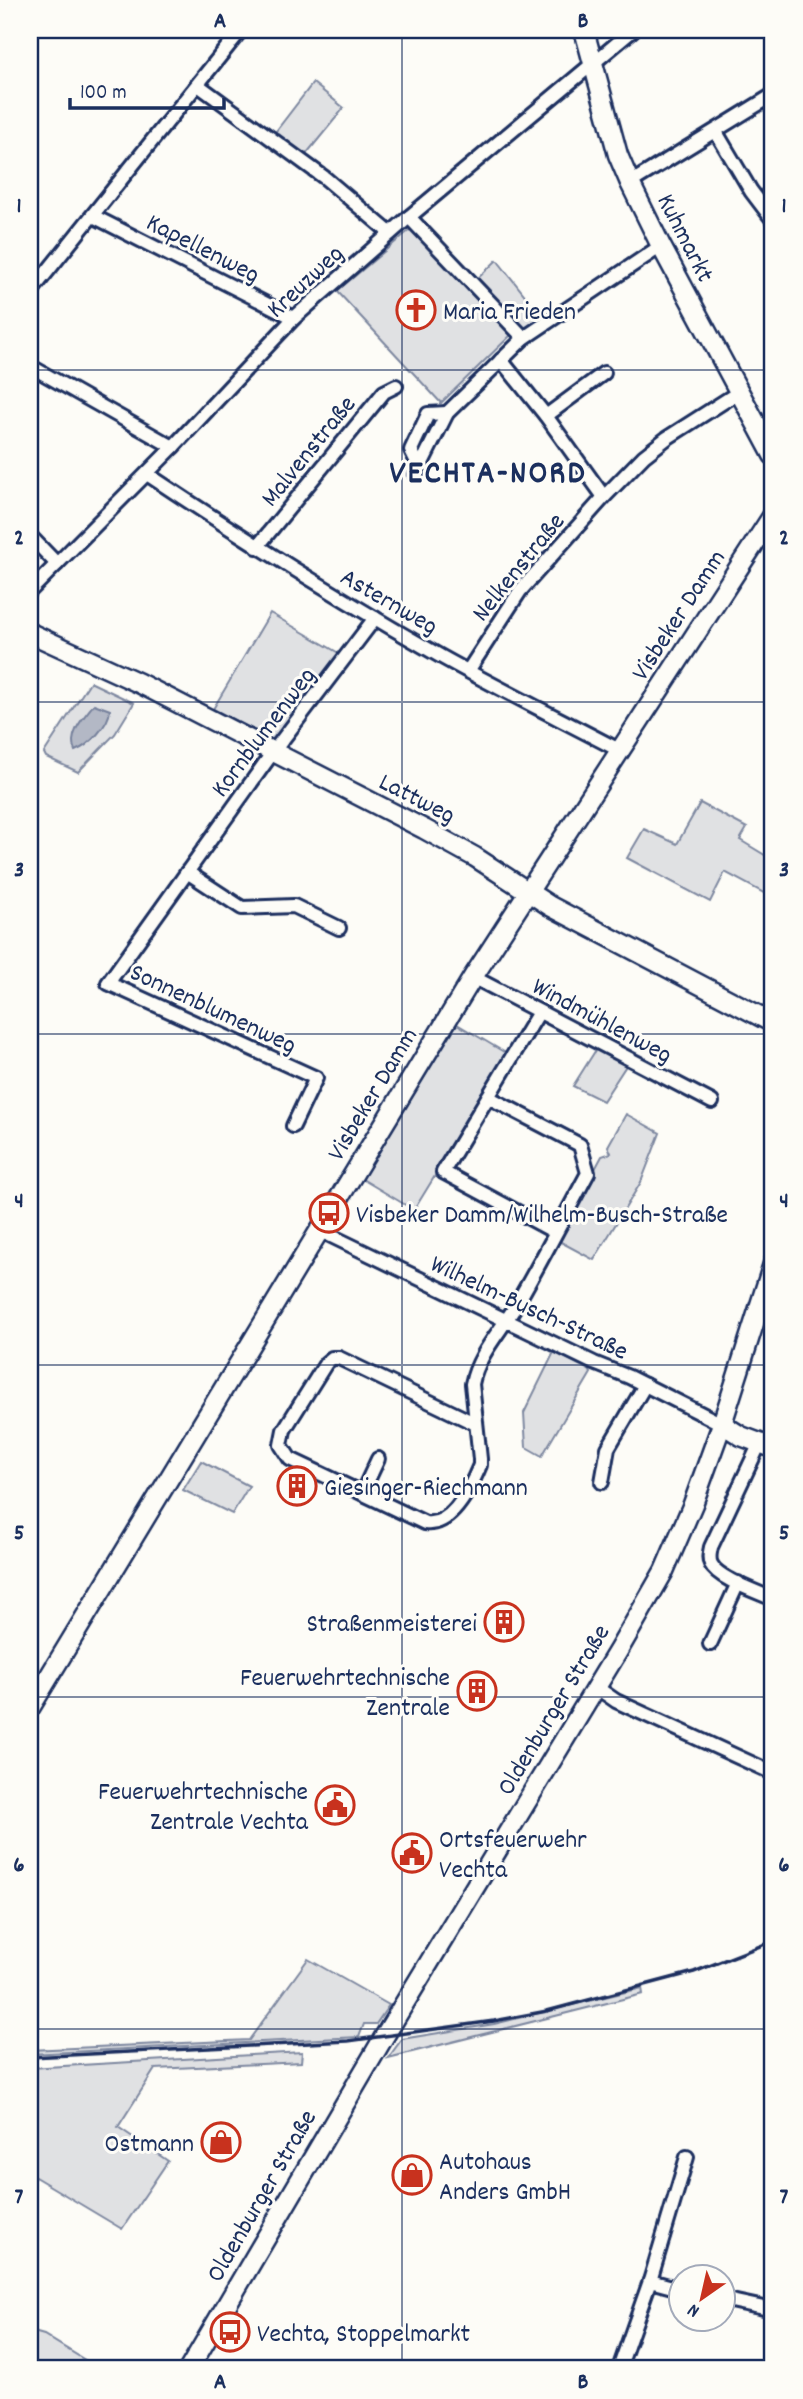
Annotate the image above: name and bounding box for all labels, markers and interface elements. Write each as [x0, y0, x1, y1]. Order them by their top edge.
text: A [214, 6, 226, 39]
text: B [578, 6, 589, 39]
scale bar [70, 66, 224, 110]
text: 100 m [80, 79, 127, 109]
street label: Kuhmarkt [646, 188, 722, 290]
text: 1 [16, 191, 22, 224]
text: 1 [781, 191, 787, 224]
street label: Kapellenweg [139, 206, 266, 295]
street label: Kreuzweg [259, 237, 353, 328]
church icon: Maria Frieden [395, 289, 437, 331]
place label: Maria Frieden [443, 295, 576, 332]
street label: Malvenstraße [253, 388, 366, 516]
district label: VECHTA-NORD [390, 452, 586, 499]
street label: Nelkenstraße [464, 506, 575, 631]
text: 2 [14, 523, 24, 556]
text: 2 [779, 523, 789, 556]
street label: Visbeker Damm [624, 543, 736, 689]
street label: Asternweg [332, 560, 444, 646]
street label: Kornblumenweg [203, 660, 326, 806]
street label: Lattweg [372, 765, 461, 835]
text: 3 [14, 855, 24, 888]
text: 3 [779, 855, 789, 888]
street label: Sonnenblumenweg [123, 955, 302, 1065]
street label: Windmühlenweg [525, 970, 678, 1075]
street label: Visbeker Damm [320, 1021, 428, 1169]
text: 4 [14, 1186, 24, 1219]
text: 4 [779, 1186, 789, 1219]
bus stop icon: Visbeker Damm/Wilhelm-Busch-Straße [308, 1192, 350, 1234]
place label: Visbeker Damm/Wilhelm-Busch-Straße [356, 1198, 728, 1235]
street label: Wilhelm-Busch-Straße [423, 1247, 634, 1371]
building icon: Giesinger-Riechmann [276, 1465, 318, 1507]
place label: Giesinger-Riechmann [324, 1471, 528, 1508]
text: 5 [14, 1518, 24, 1551]
text: 5 [779, 1518, 789, 1551]
building icon: Straßenmeisterei [483, 1601, 525, 1643]
place label: Straßenmeisterei [306, 1607, 477, 1644]
street label: Oldenburger Straße [489, 1618, 621, 1803]
place label: Feuerwehrtechnische Zentrale [240, 1661, 450, 1728]
building icon: Feuerwehrtechnische Zentrale [456, 1670, 498, 1712]
place label: Feuerwehrtechnische Zentrale Vechta [98, 1775, 309, 1842]
public building icon: Feuerwehrtechnische Zentrale Vechta [314, 1784, 356, 1826]
place label: Ortsfeuerwehr Vechta [439, 1823, 587, 1890]
public building icon: Ortsfeuerwehr Vechta [391, 1832, 433, 1874]
text: 6 [13, 1850, 25, 1883]
text: 6 [778, 1850, 790, 1883]
street label: Oldenburger Straße [199, 2103, 328, 2290]
shop icon: Ostmann [200, 2121, 242, 2163]
place label: Ostmann [104, 2127, 194, 2164]
place label: Autohaus Anders GmbH [439, 2145, 571, 2212]
shop icon: Autohaus Anders GmbH [391, 2154, 433, 2196]
text: 7 [15, 2182, 24, 2215]
text: 7 [780, 2182, 789, 2215]
north arrow [666, 2262, 736, 2332]
text: N [683, 2295, 706, 2323]
bus stop icon: Vechta, Stoppelmarkt [209, 2311, 251, 2353]
place label: Vechta, Stoppelmarkt [257, 2317, 471, 2354]
text: A [214, 2367, 226, 2399]
text: B [578, 2367, 589, 2399]

